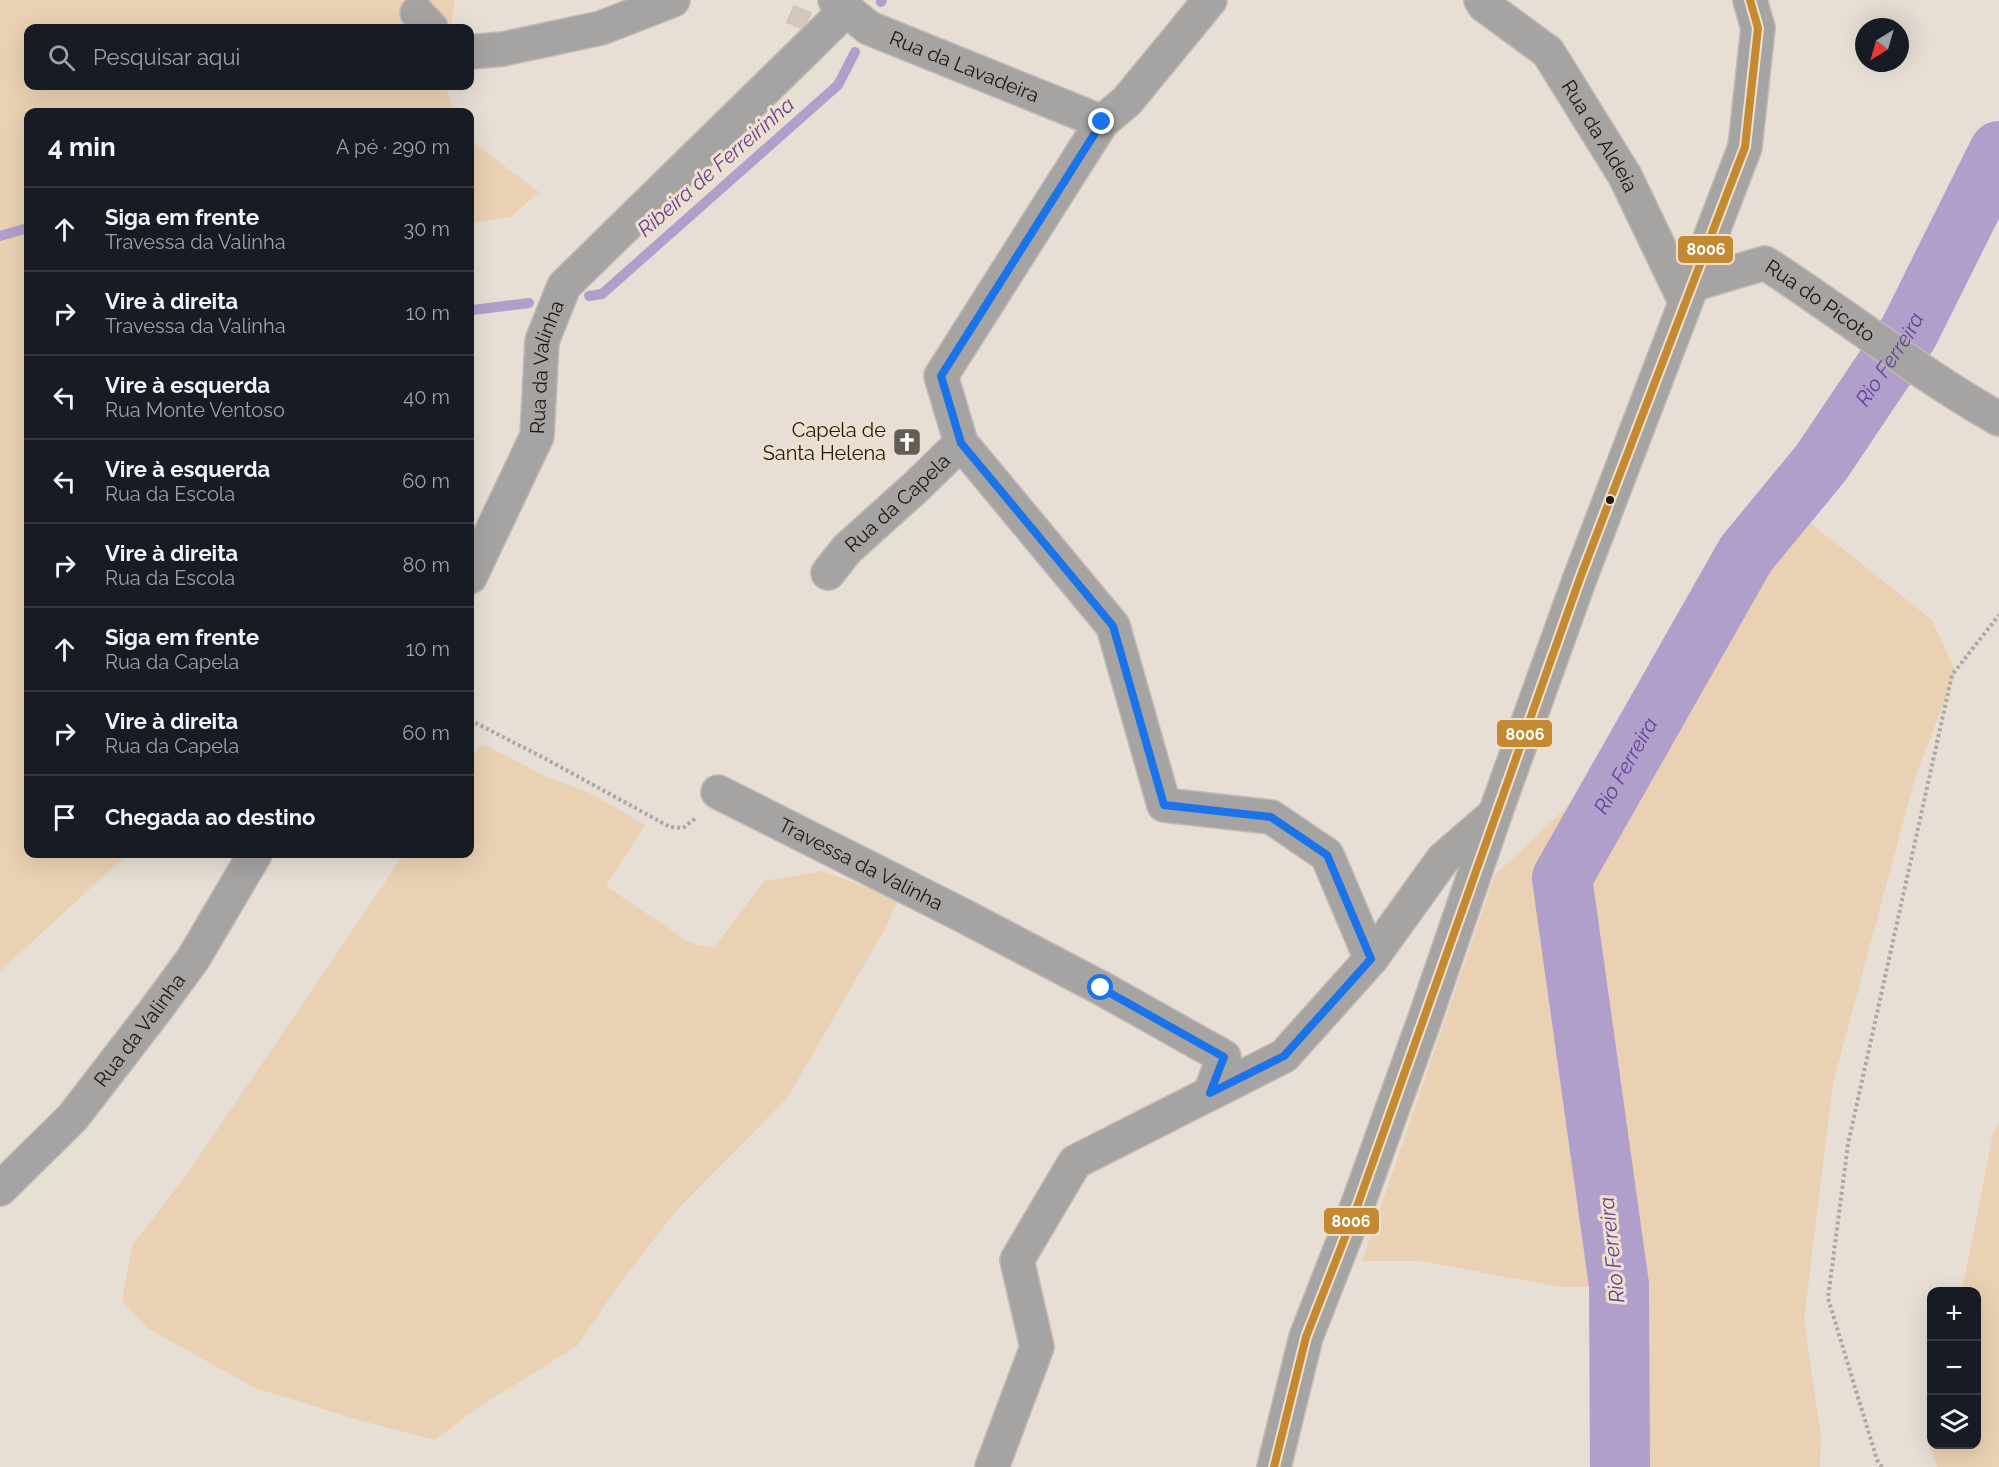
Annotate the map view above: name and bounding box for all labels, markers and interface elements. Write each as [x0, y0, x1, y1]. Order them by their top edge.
north arrow [1855, 18, 1909, 72]
search box [24, 24, 474, 90]
street label: Rua da Lavadeira [886, 26, 1043, 107]
icon: search [45, 41, 78, 74]
text: Pesquisar aqui [93, 44, 240, 70]
street label: Rua da Aldeia [1556, 76, 1643, 196]
water label: Ribeira de Ferreirinha [632, 92, 799, 242]
route end [1088, 108, 1114, 134]
text: 4 min [48, 132, 116, 162]
text: A pé · 290 m [336, 135, 450, 159]
text: Siga em frente [105, 204, 259, 230]
icon: ahead [48, 213, 81, 246]
text: 30 m [404, 217, 450, 241]
text: Travessa da Valinha [105, 230, 286, 254]
line badge: 8006 [1677, 235, 1734, 264]
text: 8006 [1686, 240, 1726, 259]
street label: Rua do Picoto [1761, 254, 1880, 347]
text: Vire à direita [105, 288, 238, 314]
icon: right [48, 297, 81, 330]
street label: Rua da Valinha [525, 297, 569, 435]
text: 10 m [406, 301, 450, 325]
water label: Rio Ferreira [1850, 308, 1929, 411]
text: Travessa da Valinha [105, 314, 286, 338]
text: Vire à esquerda [105, 372, 270, 398]
icon: left [48, 381, 81, 414]
text: 40 m [403, 385, 450, 409]
text: Rua Monte Ventoso [105, 398, 285, 422]
place label: Capela de Santa Helena [763, 418, 886, 465]
church icon: Capela de Santa Helena [891, 426, 923, 458]
street label: Rua da Capela [840, 448, 955, 557]
text: Vire à esquerda [105, 456, 270, 482]
icon: left [48, 465, 81, 498]
text: 60 m [402, 469, 450, 493]
text: Rua da Escola [105, 482, 235, 506]
unlabelled marker [1604, 494, 1616, 506]
text: Vire à direita [105, 540, 238, 566]
icon: right [48, 549, 81, 582]
text: 80 m [402, 553, 450, 577]
text: Rua da Escola [105, 566, 235, 590]
text: Siga em frente [105, 624, 259, 650]
icon: ahead [48, 633, 81, 666]
text: 10 m [406, 637, 450, 661]
text: Rua da Capela [105, 650, 239, 674]
text: Vire à direita [105, 708, 238, 734]
water label: Rio Ferreira [1588, 713, 1663, 818]
icon: right [48, 717, 81, 750]
line badge: 8006 [1496, 719, 1553, 748]
text: 60 m [402, 721, 450, 745]
text: 8006 [1505, 725, 1545, 744]
text: Rua da Capela [105, 734, 239, 758]
icon: arrive [48, 801, 81, 834]
text: Chegada ao destino [105, 804, 315, 830]
street label: Travessa da Valinha [775, 813, 947, 915]
street label: Rua da Valinha [89, 969, 190, 1092]
route start [1087, 974, 1113, 1000]
water label: Rio Ferreira [1593, 1196, 1630, 1304]
line badge: 8006 [1323, 1207, 1380, 1235]
text: 8006 [1331, 1212, 1371, 1231]
map controls [1927, 1287, 1981, 1449]
button: + [1927, 1287, 1981, 1341]
button: − [1927, 1341, 1981, 1395]
button: layers [1927, 1395, 1981, 1449]

